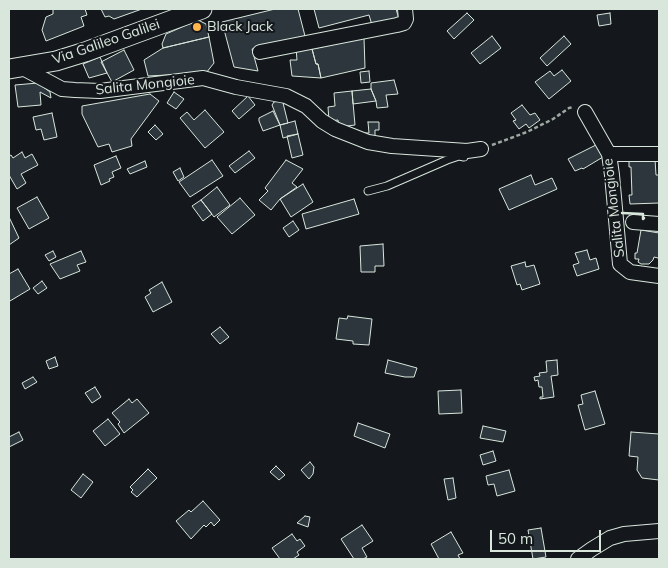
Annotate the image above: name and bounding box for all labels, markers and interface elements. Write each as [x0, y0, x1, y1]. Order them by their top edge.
street label: Via Galileo Galilei [50, 16, 162, 68]
place label: Black Jack [207, 19, 273, 35]
marker: Black Jack [191, 21, 203, 33]
street label: Salita Mongioie [95, 71, 195, 99]
street label: Salita Mongioie [600, 158, 628, 258]
scale bar [493, 520, 604, 552]
text: 50 m [498, 529, 533, 548]

